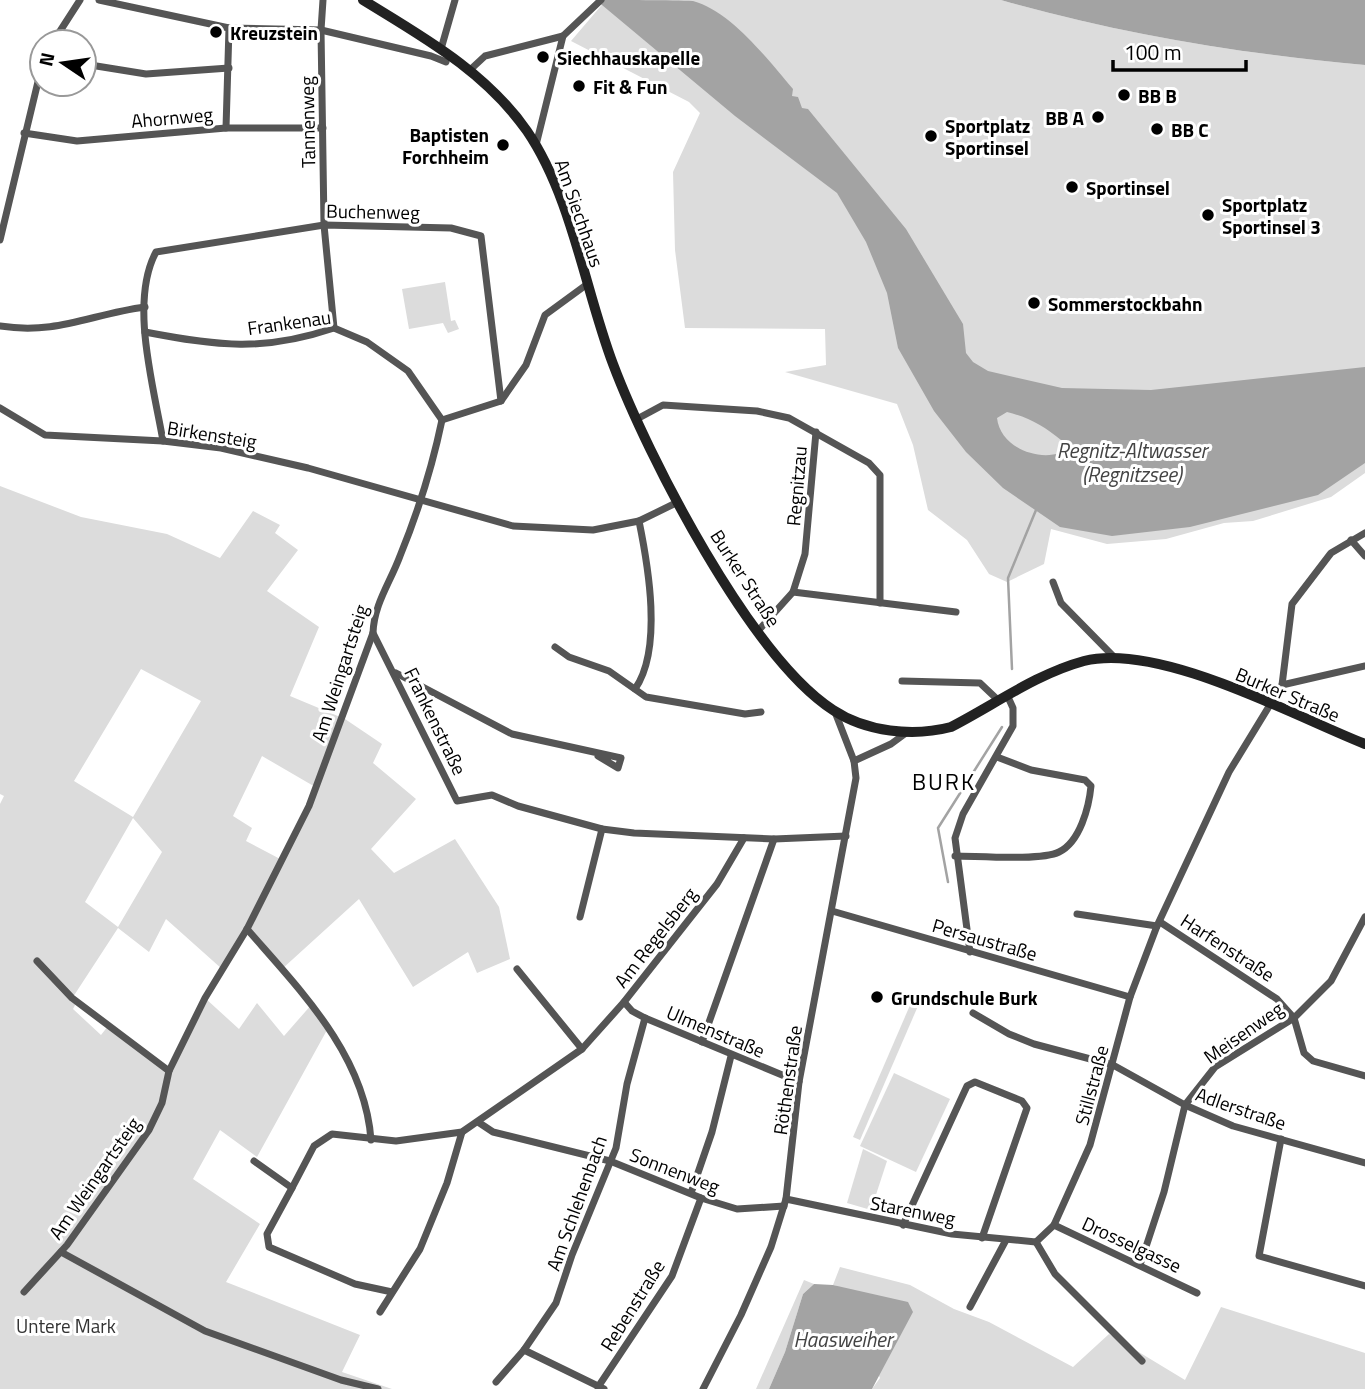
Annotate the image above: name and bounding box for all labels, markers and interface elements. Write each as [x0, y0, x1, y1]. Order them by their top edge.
place label: Kreuzstein [230, 18, 318, 47]
marker: Kreuzstein [208, 24, 224, 40]
north arrow [28, 28, 98, 98]
scale bar [1113, 28, 1246, 72]
text: 100 m [1124, 36, 1181, 68]
place label: Siechhauskapelle [557, 43, 700, 72]
text: N [30, 49, 62, 69]
marker: Siechhauskapelle [535, 49, 551, 65]
place label: Fit & Fun [593, 72, 667, 101]
street label: Tannenweg [292, 76, 322, 168]
marker: Fit & Fun [571, 78, 587, 94]
place label: BB B [1138, 81, 1177, 110]
marker: BB B [1116, 87, 1132, 103]
street label: Ahornweg [130, 99, 214, 135]
place label: BB A [1045, 103, 1085, 132]
marker: BB A [1090, 109, 1106, 125]
place label: Sportplatz Sportinsel [945, 111, 1030, 162]
place label: BB C [1171, 115, 1209, 144]
place label: Baptisten Forchheim [402, 120, 489, 171]
marker: BB C [1149, 121, 1165, 137]
marker: Sportplatz Sportinsel [923, 128, 939, 144]
marker: Baptisten Forchheim [495, 137, 511, 153]
street label: Am Siechhaus [548, 155, 612, 271]
place label: Sportinsel [1086, 173, 1170, 202]
marker: Sportinsel [1064, 179, 1080, 195]
place label: Sportplatz Sportinsel 3 [1222, 190, 1321, 241]
street label: Buchenweg [326, 196, 420, 226]
marker: Sportplatz Sportinsel 3 [1200, 207, 1216, 223]
place label: Sommerstockbahn [1048, 289, 1202, 318]
marker: Sommerstockbahn [1026, 295, 1042, 311]
street label: Frankenau [245, 302, 333, 342]
street label: Birkensteig [165, 413, 259, 455]
water label: Regnitz-Altwasser (Regnitzsee) [1057, 434, 1210, 490]
street label: Regnitzau [778, 445, 814, 527]
street label: Burker Straße [704, 524, 788, 632]
street label: Am Weingartsteig [303, 600, 375, 746]
street label: Burker Straße [1231, 659, 1345, 729]
street label: Frankenstraße [397, 662, 475, 780]
district label: BURK [912, 764, 976, 799]
street label: Am Regelsberg [606, 880, 704, 994]
street label: Harfenstraße [1175, 906, 1281, 988]
street label: Persaustraße [929, 910, 1041, 968]
place label: Grundschule Burk [891, 983, 1038, 1012]
marker: Grundschule Burk [869, 989, 885, 1005]
street label: Meisenweg [1197, 994, 1289, 1070]
street label: Ulmenstraße [662, 997, 770, 1065]
street label: Röthenstraße [765, 1023, 809, 1137]
street label: Stillstraße [1066, 1042, 1116, 1128]
street label: Adlerstraße [1192, 1079, 1290, 1137]
street label: Am Weingartsteig [41, 1111, 147, 1245]
street label: Am Schlehenbach [538, 1131, 614, 1275]
street label: Sonnenweg [626, 1140, 724, 1200]
street label: Starenweg [868, 1188, 958, 1232]
street label: Drosselgasse [1077, 1208, 1187, 1280]
street label: Rebenstraße [592, 1254, 672, 1356]
park label: Untere Mark [16, 1311, 116, 1340]
water label: Haasweiher [794, 1323, 895, 1355]

